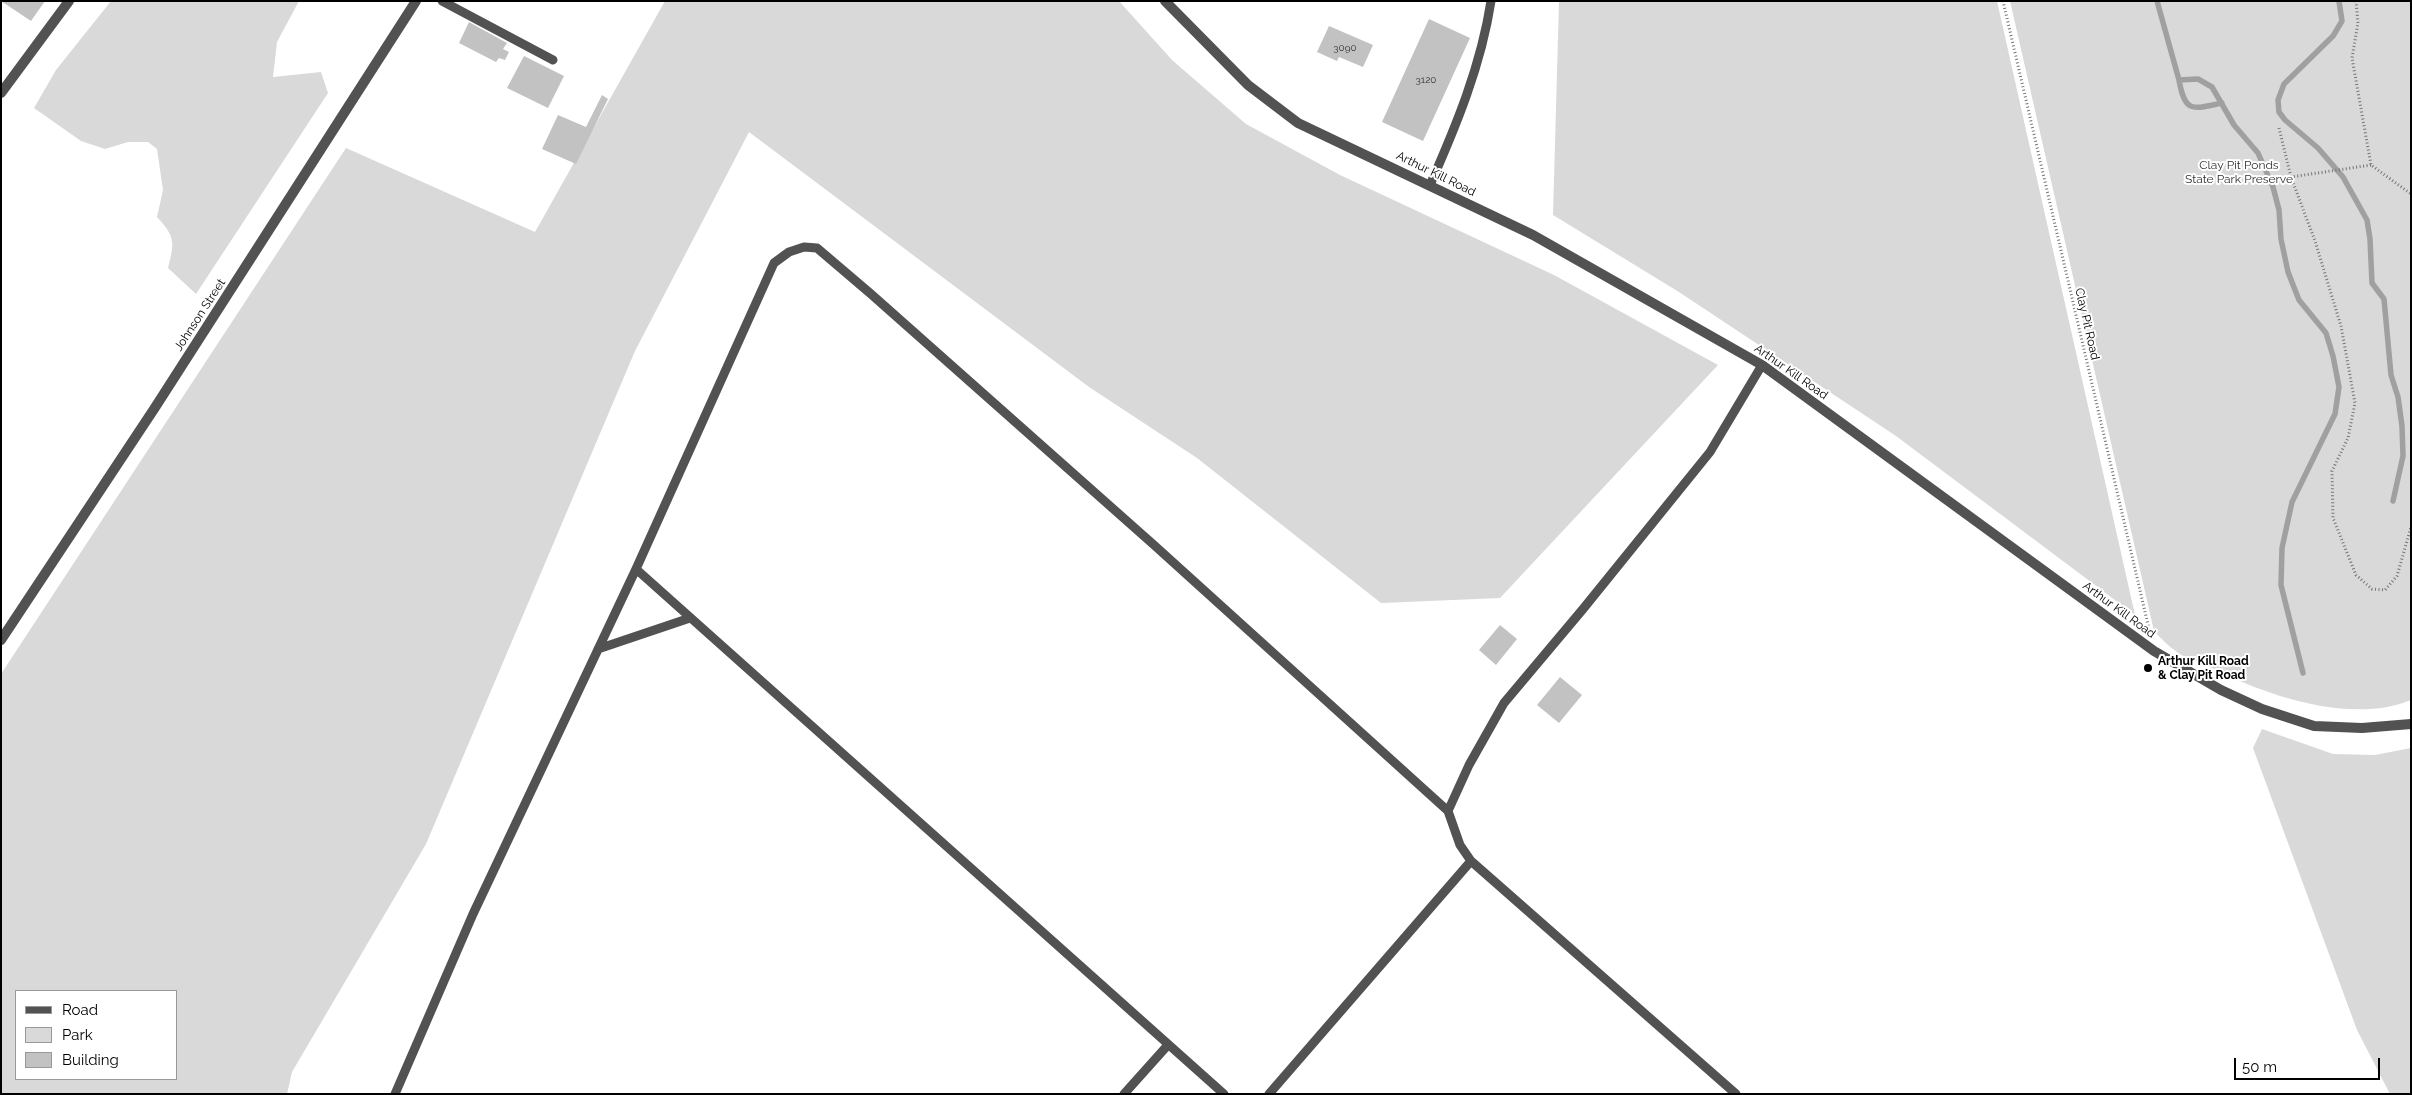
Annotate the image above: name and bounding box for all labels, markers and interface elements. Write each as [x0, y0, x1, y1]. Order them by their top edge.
house number: 3090 [1333, 42, 1357, 54]
house number: 3120 [1416, 74, 1436, 86]
street label: Arthur Kill Road [1394, 149, 1478, 199]
park label: Clay Pit Ponds State Park Preserve [2185, 158, 2293, 186]
street label: Johnson Street [171, 276, 229, 354]
street label: Clay Pit Road [2072, 287, 2102, 361]
street label: Arthur Kill Road [1751, 341, 1831, 403]
street label: Arthur Kill Road [2080, 579, 2158, 641]
place label: Arthur Kill Road & Clay Pit Road [2158, 654, 2249, 682]
marker: Arthur Kill Road & Clay Pit Road [2142, 662, 2154, 674]
legend [15, 990, 178, 1080]
text: Road [62, 1001, 98, 1019]
text: Park [62, 1026, 93, 1044]
scale bar [2237, 1048, 2383, 1080]
text: Building [62, 1051, 119, 1069]
text: 50 m [2242, 1058, 2277, 1076]

